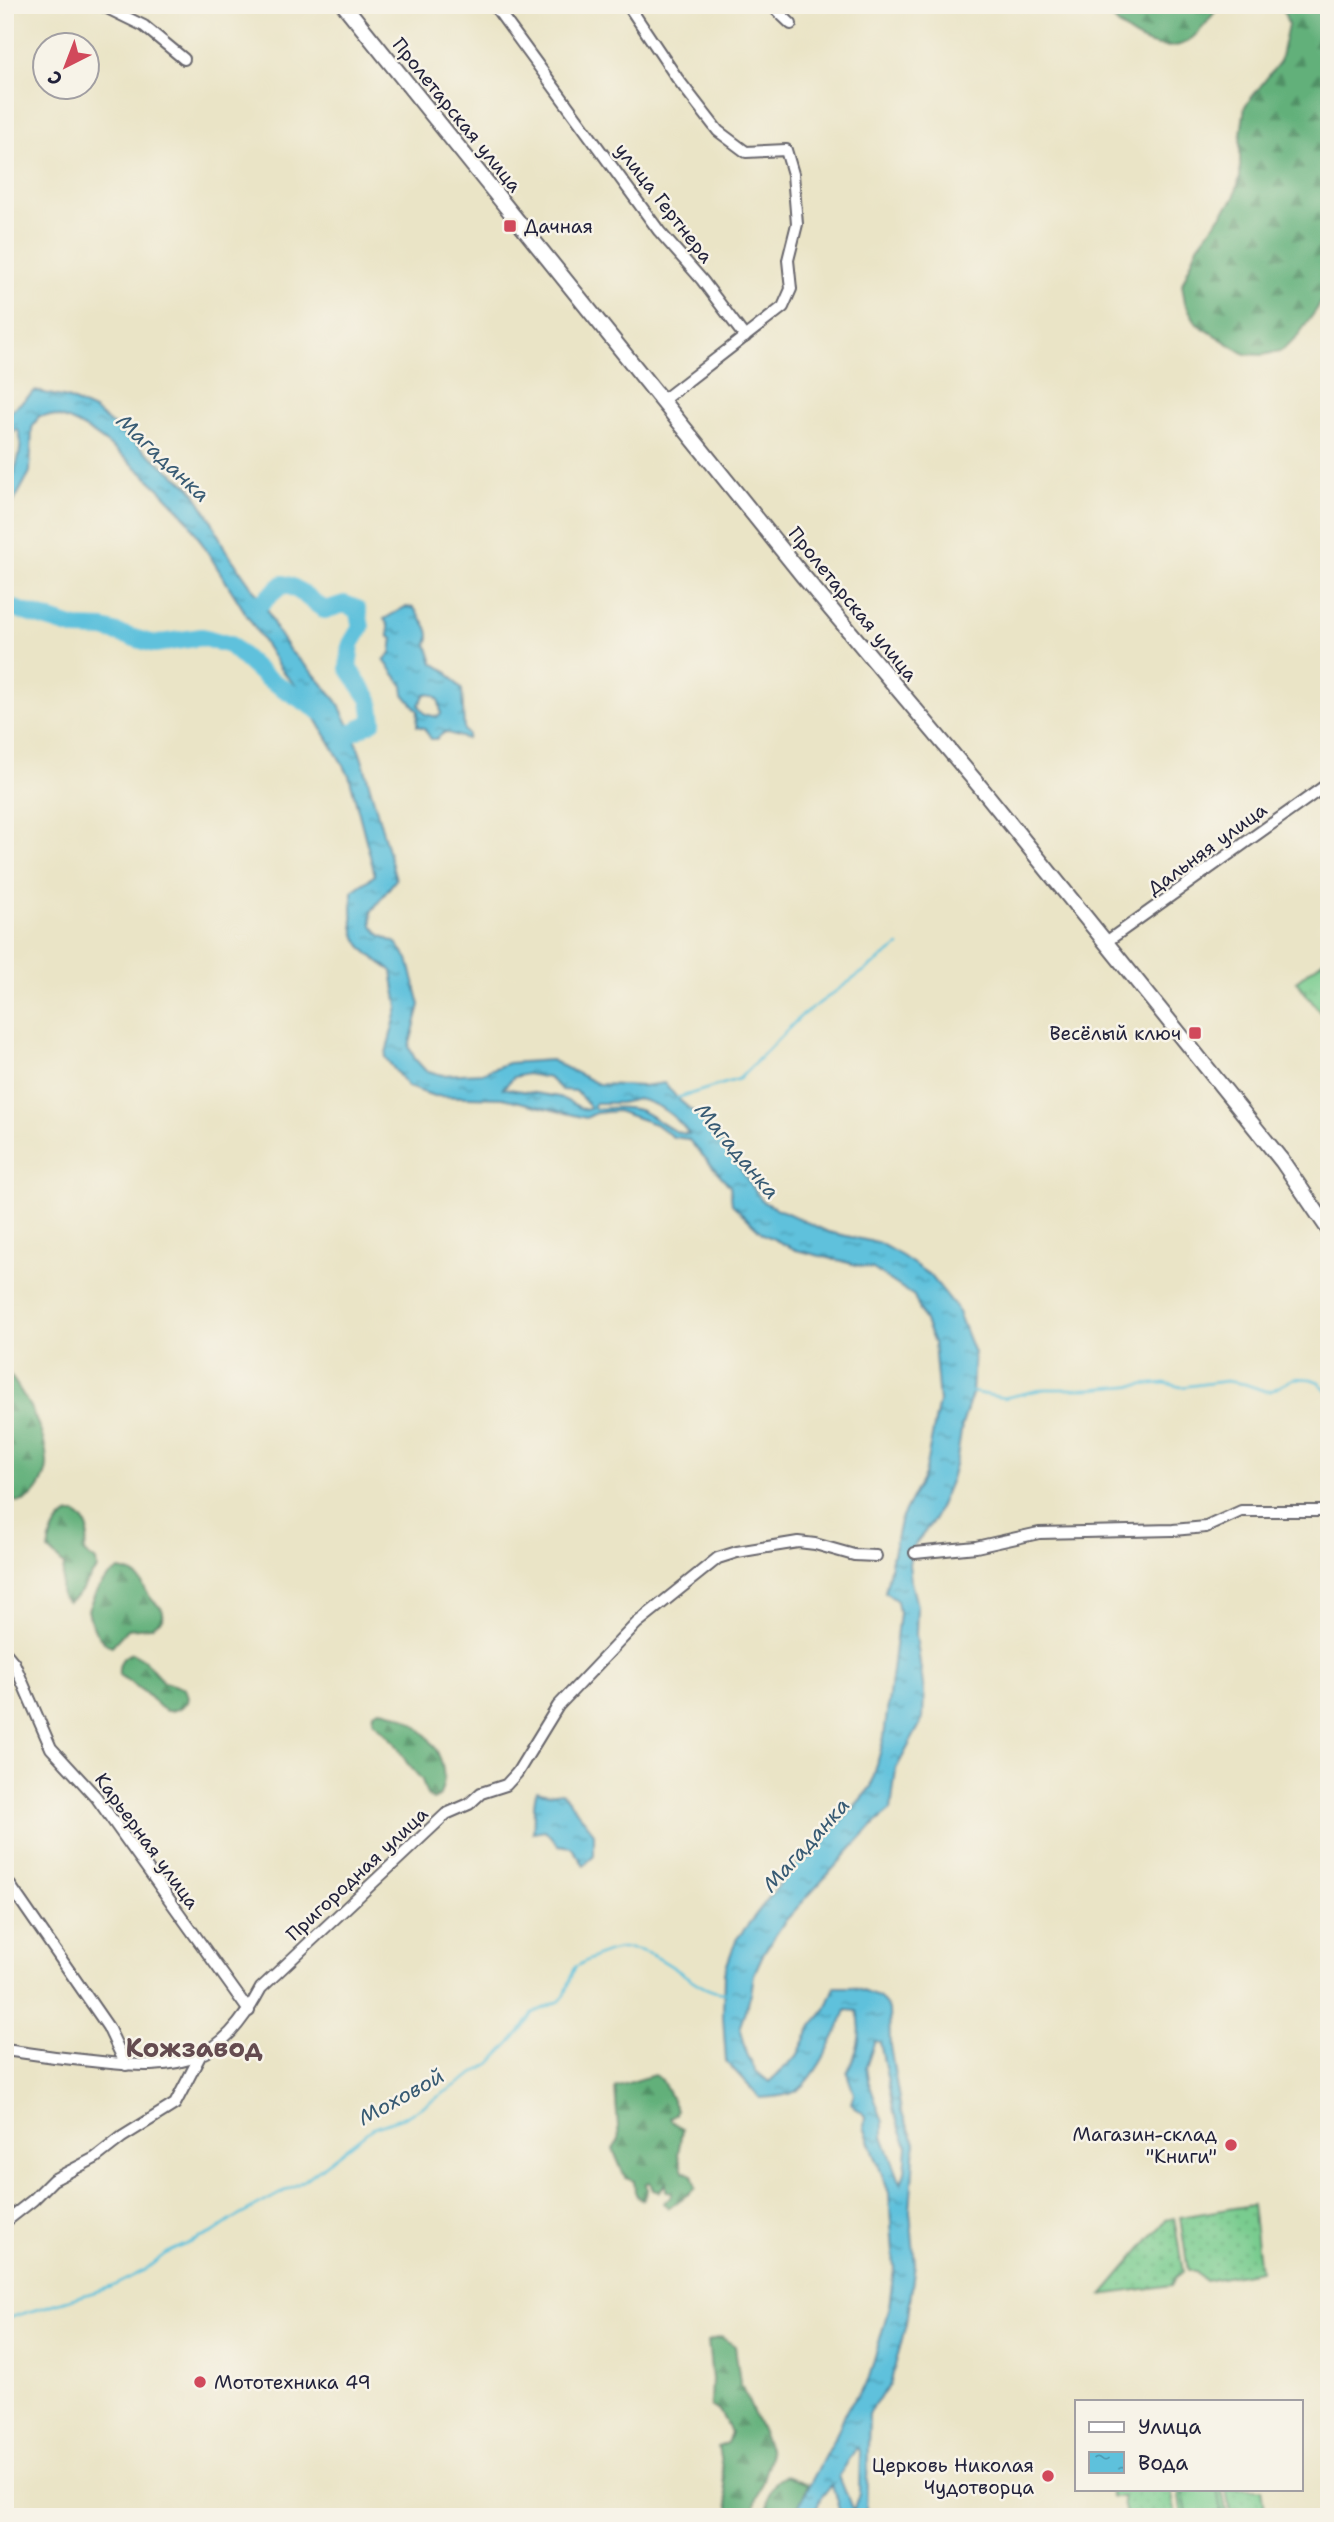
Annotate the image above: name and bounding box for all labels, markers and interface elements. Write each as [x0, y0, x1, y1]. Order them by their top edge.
north arrow [32, 32, 102, 102]
street label: Пролетарская улица [387, 33, 527, 198]
text: С [42, 65, 68, 91]
street label: улица Гертнера [609, 138, 719, 268]
place label: Дачная [524, 214, 593, 239]
marker: Дачная [502, 218, 518, 234]
water label: Магаданка [110, 407, 216, 509]
street label: Пролетарская улица [783, 522, 923, 687]
street label: Дальняя улица [1142, 797, 1272, 901]
place label: Весёлый ключ [1049, 1021, 1181, 1046]
marker: Весёлый ключ [1187, 1025, 1203, 1041]
water label: Магаданка [688, 1097, 786, 1205]
street label: Карьерная улица [89, 1768, 205, 1914]
water label: Магаданка [756, 1792, 856, 1898]
street label: Пригородная улица [281, 1802, 433, 1946]
district label: Кожзавод [125, 2030, 263, 2065]
water label: Моховой [353, 2062, 449, 2132]
place label: Магазин-склад "Книги" [1073, 2122, 1217, 2169]
marker: Магазин-склад "Книги" [1223, 2137, 1239, 2153]
place label: Мототехника 49 [214, 2370, 371, 2395]
marker: Мототехника 49 [192, 2374, 208, 2390]
legend [1075, 2400, 1302, 2490]
text: Улица [1138, 2413, 1201, 2441]
text: Вода [1138, 2449, 1188, 2477]
place label: Церковь Николая Чудотворца [872, 2453, 1034, 2500]
marker: Церковь Николая Чудотворца [1040, 2468, 1056, 2484]

